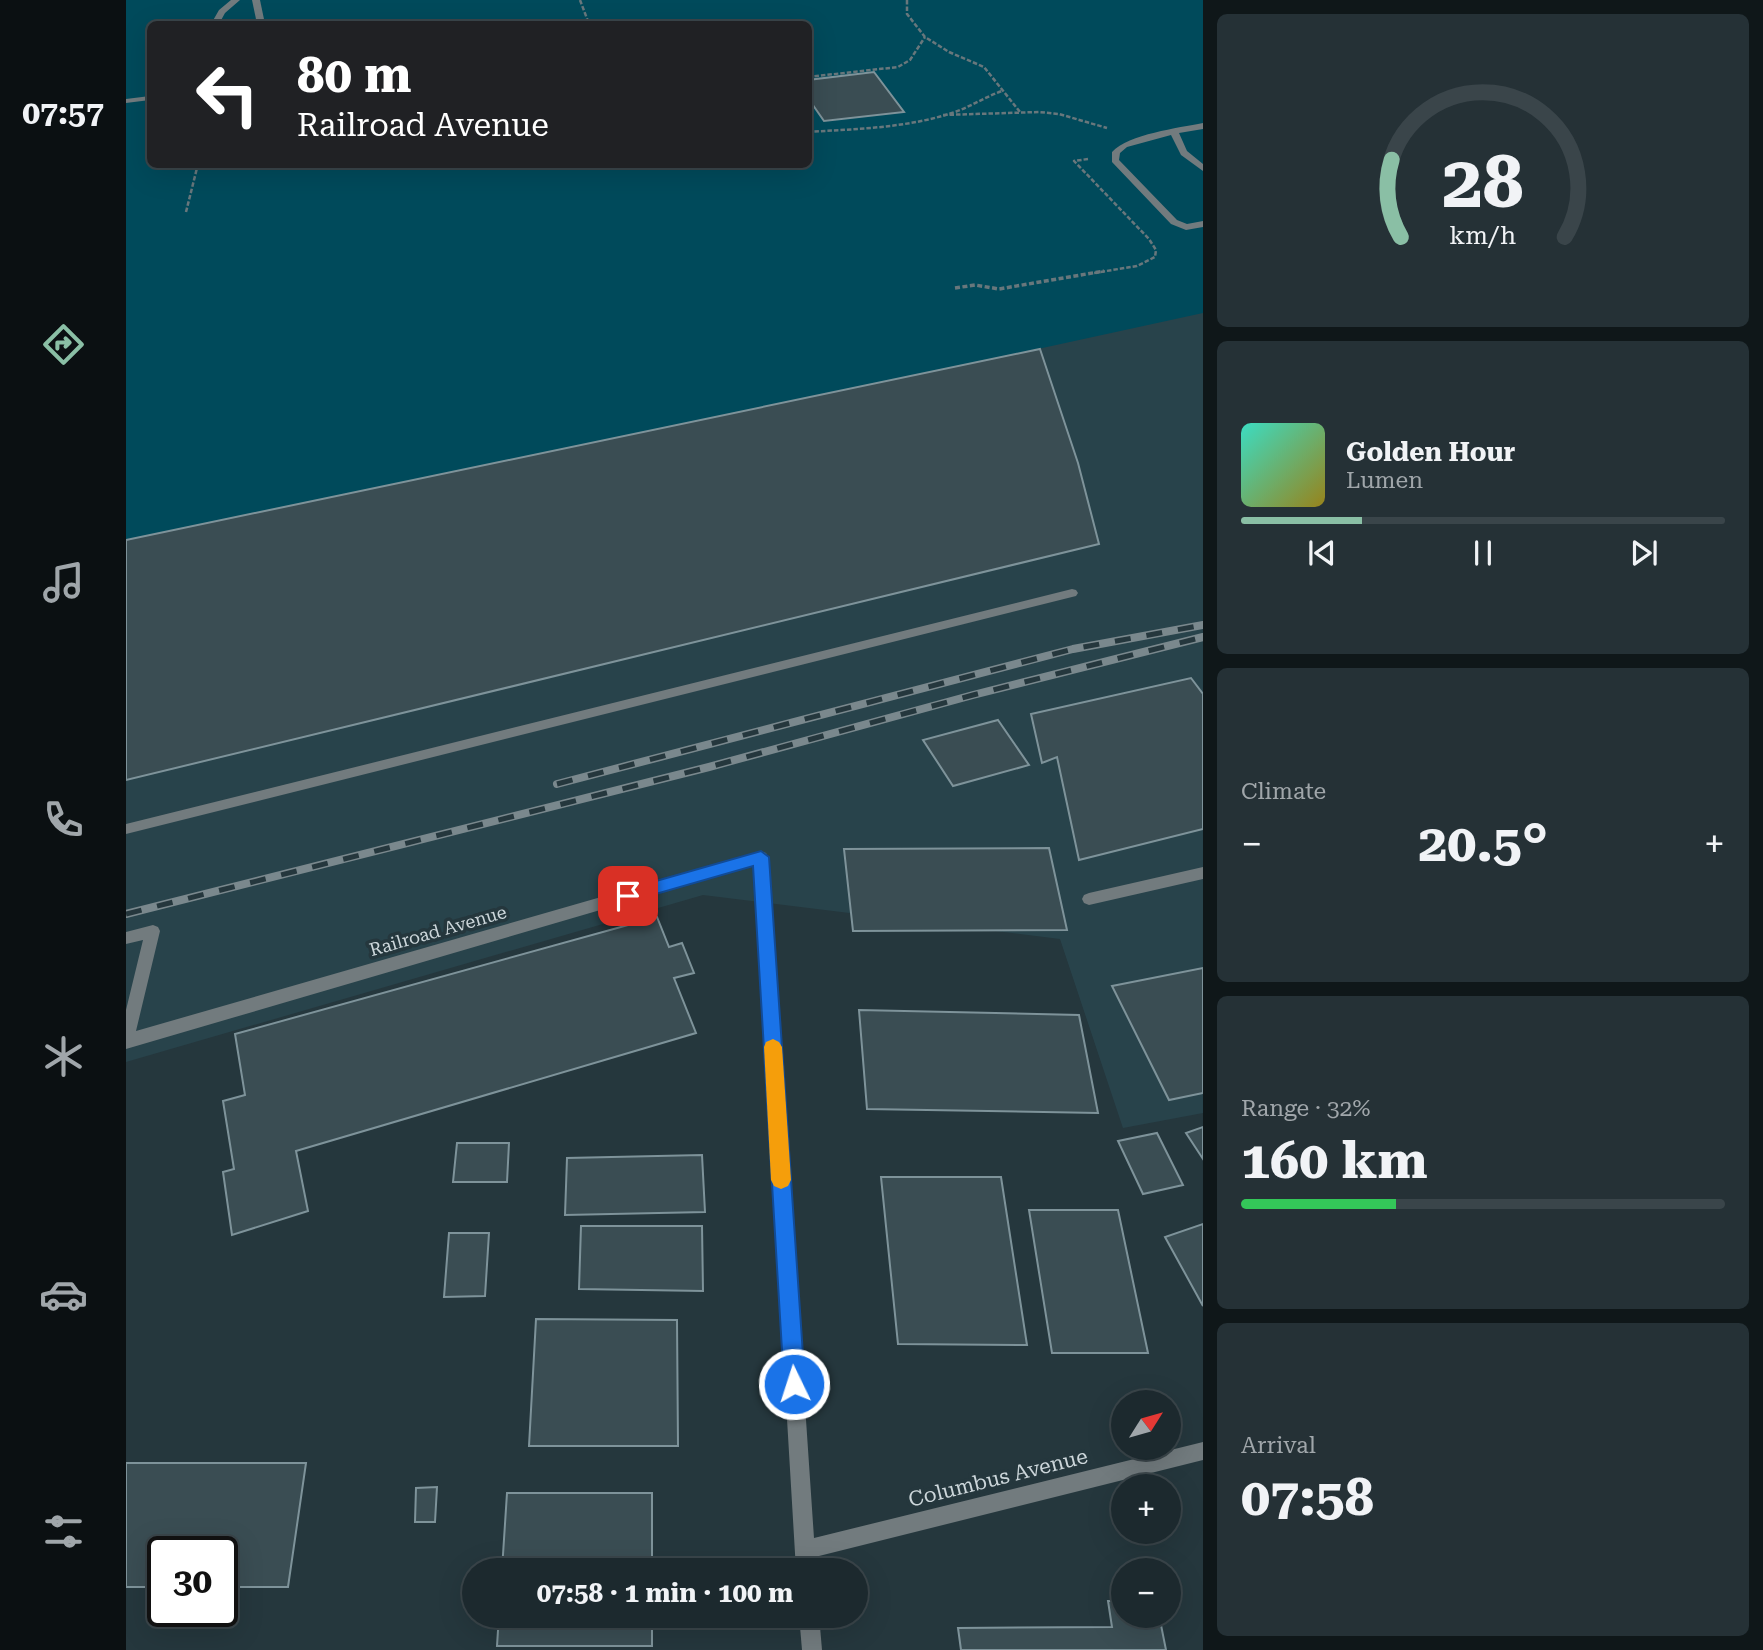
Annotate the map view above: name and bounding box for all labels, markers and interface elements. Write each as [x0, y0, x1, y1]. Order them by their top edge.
text: 80 m [297, 47, 412, 104]
icon: left [182, 49, 273, 140]
text: 07:57 [22, 94, 104, 132]
text: Railroad Avenue [297, 106, 549, 144]
text: 28 [1442, 140, 1524, 225]
text: km/h [1450, 220, 1516, 249]
icon: directions [39, 320, 88, 369]
text: Golden Hour [1346, 437, 1515, 467]
text: Lumen [1346, 467, 1423, 494]
icon: previous [1303, 534, 1341, 572]
icon: pause [1464, 534, 1502, 572]
icon: next [1625, 534, 1663, 572]
icon: music [39, 558, 88, 607]
text: Climate [1241, 778, 1326, 805]
icon: phone [39, 795, 88, 844]
text: 20.5° [1418, 813, 1548, 874]
text: − [1241, 822, 1262, 866]
text: + [1704, 822, 1725, 866]
pin [598, 866, 658, 926]
icon: arrive [609, 877, 647, 915]
street label: Railroad Avenue [367, 901, 509, 960]
icon: climate [39, 1032, 88, 1081]
text: Range · 32% [1241, 1095, 1370, 1122]
text: 160 km [1241, 1130, 1428, 1191]
icon: car [39, 1270, 88, 1319]
position arrow [757, 1347, 831, 1421]
north arrow [1111, 1390, 1181, 1460]
map controls [1111, 1390, 1181, 1628]
text: Arrival [1241, 1432, 1316, 1459]
street label: Columbus Avenue [906, 1444, 1090, 1512]
text: 07:58 [1241, 1467, 1374, 1528]
button: + [1111, 1474, 1181, 1544]
icon: filters [39, 1507, 88, 1556]
speed limit sign: 30 [147, 1536, 238, 1627]
button: − [1111, 1558, 1181, 1628]
text: 07:58 · 1 min · 100 m [537, 1578, 793, 1608]

